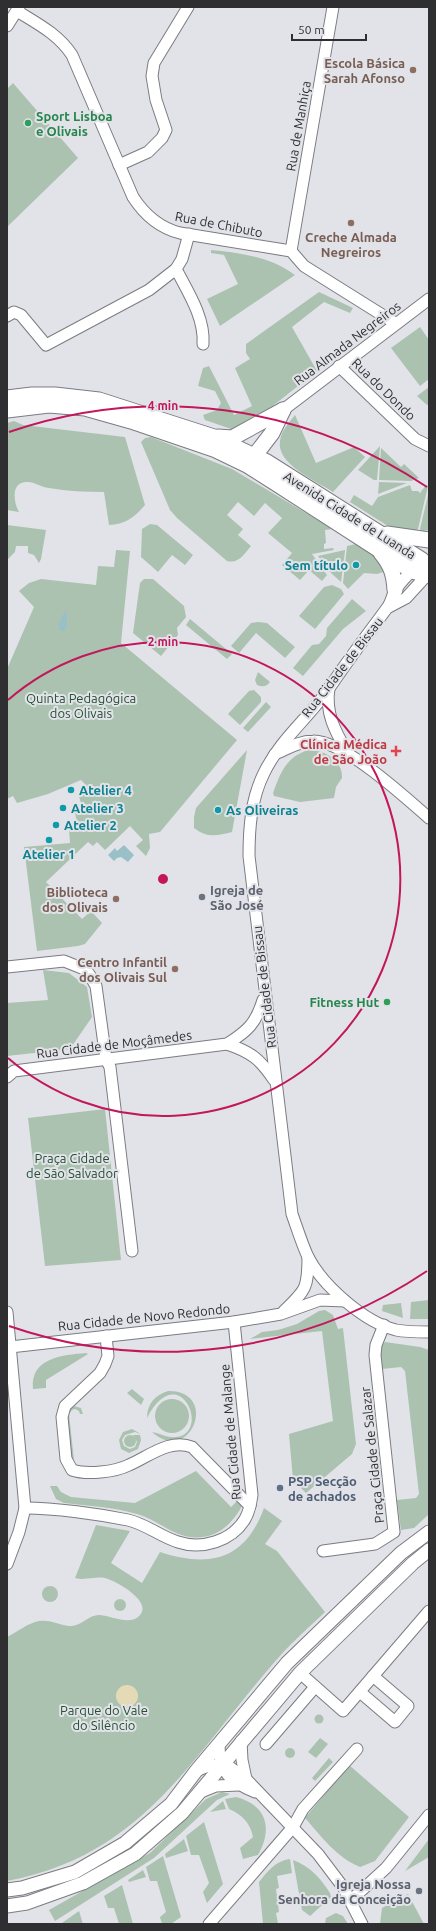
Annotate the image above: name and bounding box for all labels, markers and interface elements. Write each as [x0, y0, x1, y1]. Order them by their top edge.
scale bar [292, 16, 366, 42]
text: 50 m [298, 23, 325, 36]
place label: Escola Básica Sarah Afonso [324, 56, 405, 85]
marker: Escola Básica Sarah Afonso [408, 65, 418, 75]
street label: Rua de Manhiça [283, 80, 313, 172]
place label: Sport Lisboa e Olivais [36, 109, 113, 138]
marker: Sport Lisboa e Olivais [23, 118, 33, 128]
street label: Rua de Chibuto [174, 209, 264, 239]
marker: Creche Almada Negreiros [346, 218, 356, 228]
place label: Creche Almada Negreiros [305, 230, 397, 259]
street label: Rua Almada Negreiros [291, 298, 403, 388]
street label: Rua do Dondo [349, 355, 419, 423]
text: 4 min [148, 399, 178, 412]
street label: Avenida Cidade de Luanda [281, 469, 419, 561]
place label: Sem título [285, 558, 348, 572]
marker: Sem título [351, 560, 361, 570]
street label: Rua Cidade de Bissau [299, 614, 385, 720]
text: 2 min [148, 635, 178, 648]
park label: Quinta Pedagógica dos Olivais [26, 691, 136, 720]
place label: Clínica Médica de São João [300, 737, 387, 766]
marker: Clínica Médica de São João [390, 745, 402, 757]
place label: Atelier 4 [79, 783, 132, 797]
marker: Atelier 4 [66, 785, 76, 795]
place label: Atelier 3 [71, 801, 124, 815]
marker: Atelier 3 [58, 803, 68, 813]
place label: As Oliveiras [226, 803, 298, 817]
marker: As Oliveiras [213, 805, 223, 815]
place label: Atelier 2 [64, 818, 117, 832]
marker: Atelier 2 [51, 820, 61, 830]
marker: Atelier 1 [44, 835, 54, 845]
place label: Atelier 1 [23, 847, 75, 861]
centre of rings [156, 872, 170, 886]
place label: Igreja de São José [210, 883, 264, 912]
place label: Biblioteca dos Olivais [42, 885, 108, 914]
marker: Igreja de São José [197, 892, 207, 902]
marker: Biblioteca dos Olivais [111, 894, 121, 904]
street label: Rua Cidade de Bissau [250, 925, 278, 1049]
place label: Centro Infantil dos Olivais Sul [77, 955, 167, 984]
marker: Centro Infantil dos Olivais Sul [170, 964, 180, 974]
place label: Fitness Hut [309, 995, 379, 1009]
marker: Fitness Hut [382, 997, 392, 1007]
street label: Rua Cidade de Moçâmedes [35, 1027, 193, 1060]
park label: Praça Cidade de São Salvador [26, 1151, 118, 1180]
street label: Rua Cidade de Novo Redondo [57, 1301, 231, 1333]
street label: Rua Cidade de Malange [217, 1364, 243, 1500]
street label: Praça Cidade de Salazar [358, 1386, 386, 1524]
place label: PSP Secção de achados [288, 1474, 357, 1503]
marker: PSP Secção de achados [275, 1483, 285, 1493]
park label: Parque do Vale do Silêncio [60, 1703, 148, 1732]
place label: Igreja Nossa Senhora da Conceição [278, 1877, 411, 1907]
marker: Igreja Nossa Senhora da Conceição [414, 1886, 424, 1896]

